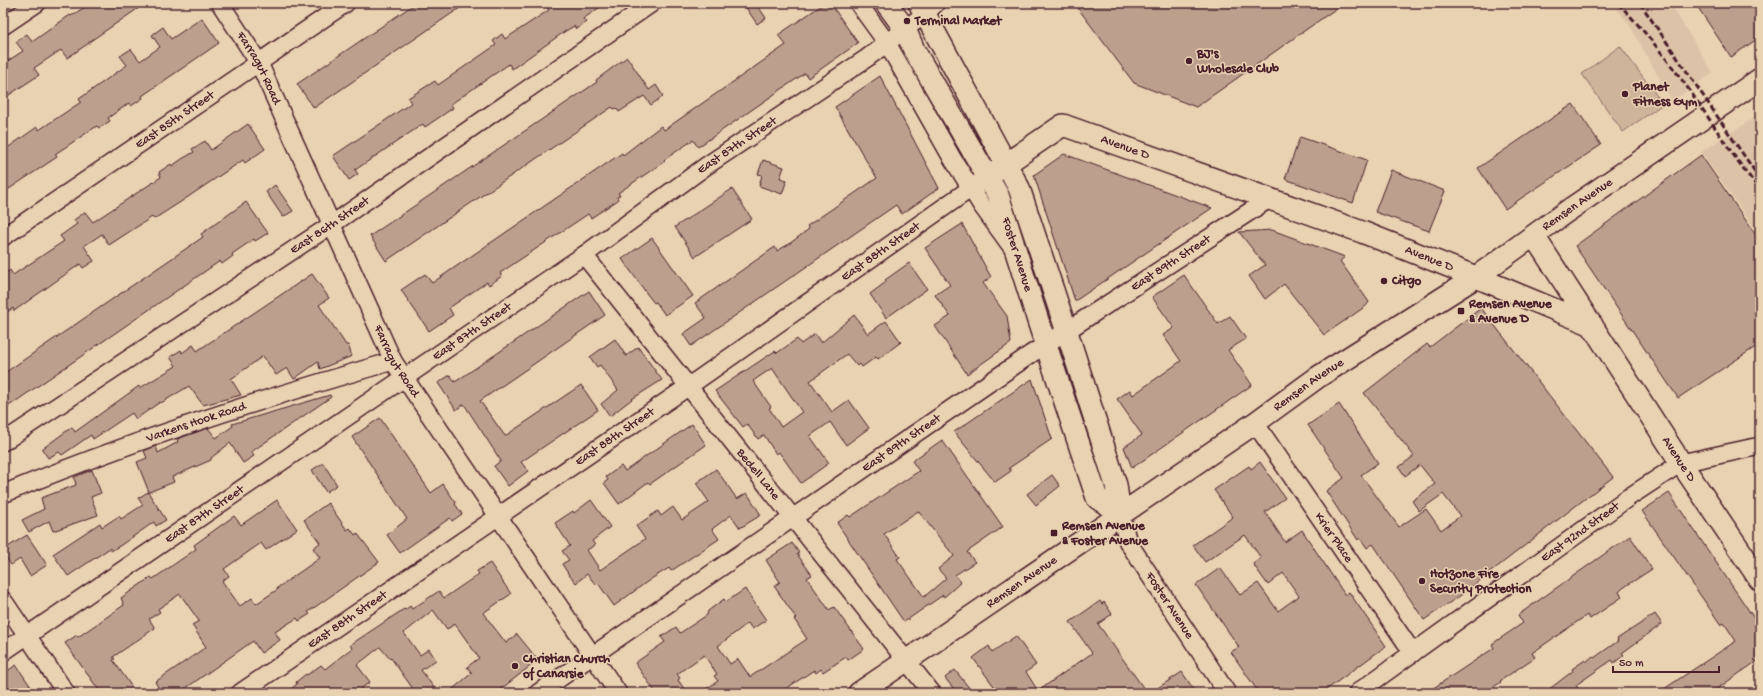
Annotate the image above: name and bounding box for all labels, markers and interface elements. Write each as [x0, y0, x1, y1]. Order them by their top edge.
place label: Terminal Market [914, 14, 1003, 29]
marker: Terminal Market [902, 16, 912, 26]
street label: Farragut Road [233, 28, 285, 108]
place label: BJ's Wholesale Club [1196, 47, 1279, 77]
marker: BJ's Wholesale Club [1184, 56, 1194, 66]
place label: Planet Fitness Gym [1632, 80, 1698, 110]
street label: East 85th Street [132, 87, 219, 152]
marker: Planet Fitness Gym [1620, 89, 1630, 99]
street label: East 87th Street [694, 112, 781, 177]
street label: Avenue D [1099, 132, 1152, 163]
street label: Remsen Avenue [1539, 175, 1616, 234]
street label: East 86th Street [287, 192, 374, 257]
street label: Foster Avenue [998, 214, 1036, 294]
street label: East 88th Street [838, 218, 924, 284]
street label: East 89th Street [1128, 231, 1215, 294]
street label: Avenue D [1403, 242, 1456, 275]
place label: Citgo [1391, 274, 1422, 289]
marker: Citgo [1379, 276, 1389, 286]
place label: Remsen Avenue & Avenue D [1468, 297, 1553, 327]
street label: East 87th Street [430, 298, 516, 364]
marker: Remsen Avenue & Avenue D [1456, 306, 1466, 316]
street label: Farragut Road [370, 322, 424, 401]
street label: Remsen Avenue [1270, 355, 1347, 415]
street label: Varkens Hook Road [143, 398, 249, 446]
street label: East 88th Street [572, 403, 659, 469]
street label: East 89th Street [859, 410, 945, 475]
street label: Avenue D [1659, 434, 1699, 485]
street label: Bedell Lane [733, 445, 783, 503]
street label: East 87th Street [162, 481, 248, 547]
street label: East 92nd Street [1538, 498, 1624, 566]
street label: Krier Place [1311, 510, 1356, 566]
place label: Remsen Avenue & Foster Avenue [1061, 519, 1149, 549]
marker: Remsen Avenue & Foster Avenue [1049, 528, 1059, 538]
street label: Remsen Avenue [983, 552, 1060, 612]
place label: Hotzone Fire Security Protection [1430, 567, 1532, 597]
street label: Foster Avenue [1142, 568, 1197, 642]
marker: Hotzone Fire Security Protection [1417, 576, 1427, 586]
street label: East 88th Street [305, 586, 391, 652]
scale bar [1613, 648, 1719, 674]
place label: Christian Church of Canarsie [522, 652, 610, 682]
text: 50 m [1619, 657, 1644, 671]
marker: Christian Church of Canarsie [510, 661, 520, 671]

